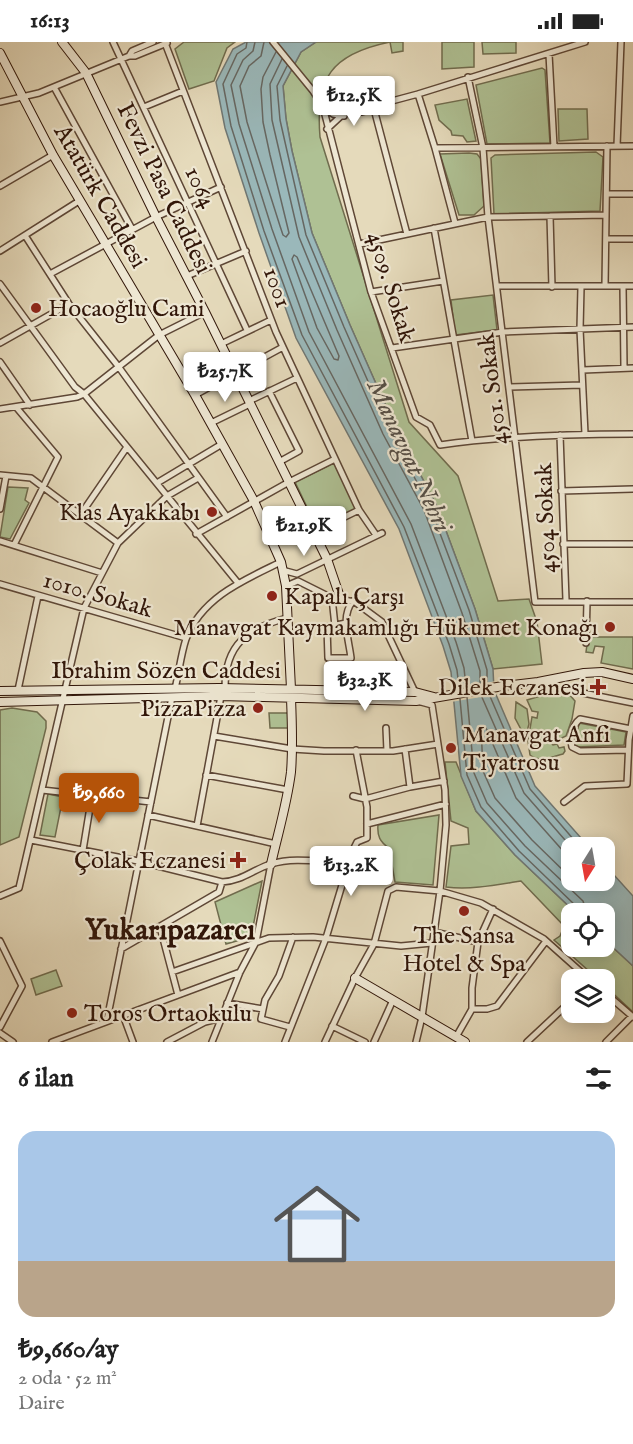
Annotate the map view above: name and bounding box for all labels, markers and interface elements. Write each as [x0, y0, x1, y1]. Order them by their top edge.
text: 16:13 [30, 7, 70, 35]
pin: ₺12.5K [305, 76, 403, 127]
text: ₺12.5K [327, 83, 381, 108]
street label: Fevzi Pasa Caddesi [109, 98, 218, 279]
street label: Atatürk Caddesi [45, 118, 153, 274]
street label: 1064 [177, 162, 223, 214]
street label: 4509. Sokak [359, 228, 422, 347]
street label: 1001 [255, 263, 298, 312]
place label: Hocaoğlu Cami [48, 294, 204, 325]
marker: Hocaoğlu Cami [29, 301, 43, 315]
street label: 4501. Sokak [471, 331, 516, 447]
pin: ₺25.7K [176, 352, 274, 403]
text: ₺25.7K [197, 359, 253, 384]
water label: Manavgat Nehri [358, 373, 459, 540]
street label: 4504 Sokak [529, 462, 564, 574]
place label: Klas Ayakkabı [59, 498, 200, 529]
marker: Klas Ayakkabı [205, 505, 219, 519]
pin: ₺21.9K [255, 506, 353, 557]
text: ₺21.9K [276, 513, 332, 538]
street label: 1010. Sokak [39, 565, 156, 626]
place label: Kapalı Çarşı [284, 582, 405, 613]
marker: Kapalı Çarşı [265, 589, 279, 603]
place label: Manavgat Kaymakamlığı Hükumet Konağı [174, 613, 598, 644]
marker: Manavgat Kaymakamlığı Hükumet Konağı [603, 620, 617, 634]
street label: Ibrahim Sözen Caddesi [51, 656, 281, 687]
pin: ₺32.3K [316, 661, 414, 712]
text: ₺32.3K [338, 668, 392, 693]
place label: Dilek Eczanesi [438, 673, 586, 704]
marker: Dilek Eczanesi [591, 680, 605, 694]
place label: PizzaPizza [140, 694, 247, 725]
marker: PizzaPizza [251, 701, 265, 715]
place label: Manavgat Anfi Tiyatrosu [463, 720, 610, 779]
marker: Manavgat Anfi Tiyatrosu [444, 741, 458, 755]
pin: ₺9,660 [50, 773, 148, 824]
text: ₺9,660 [73, 780, 125, 805]
north arrow [561, 837, 615, 891]
map controls [561, 837, 615, 1023]
place label: Çolak Eczanesi [74, 846, 226, 877]
pin: ₺13.2K [302, 846, 400, 897]
marker: Çolak Eczanesi [231, 853, 245, 867]
text: ₺13.2K [324, 853, 378, 878]
button: locate [561, 903, 615, 957]
marker: The Sansa Hotel & Spa [457, 904, 471, 918]
district label: Yukarıpazarcı [85, 912, 255, 950]
place label: The Sansa Hotel & Spa [402, 921, 526, 980]
button: layers [561, 969, 615, 1023]
place label: Toros Ortaokulu [84, 999, 252, 1030]
marker: Toros Ortaokulu [65, 1006, 79, 1020]
text: 6 ilan [18, 1062, 74, 1095]
icon: filters [582, 1062, 615, 1095]
icon: home [263, 1170, 371, 1278]
text: ₺9,660/ay [18, 1333, 119, 1366]
text: 2 oda · 52 m² [18, 1366, 117, 1391]
text: Daire [18, 1391, 65, 1416]

